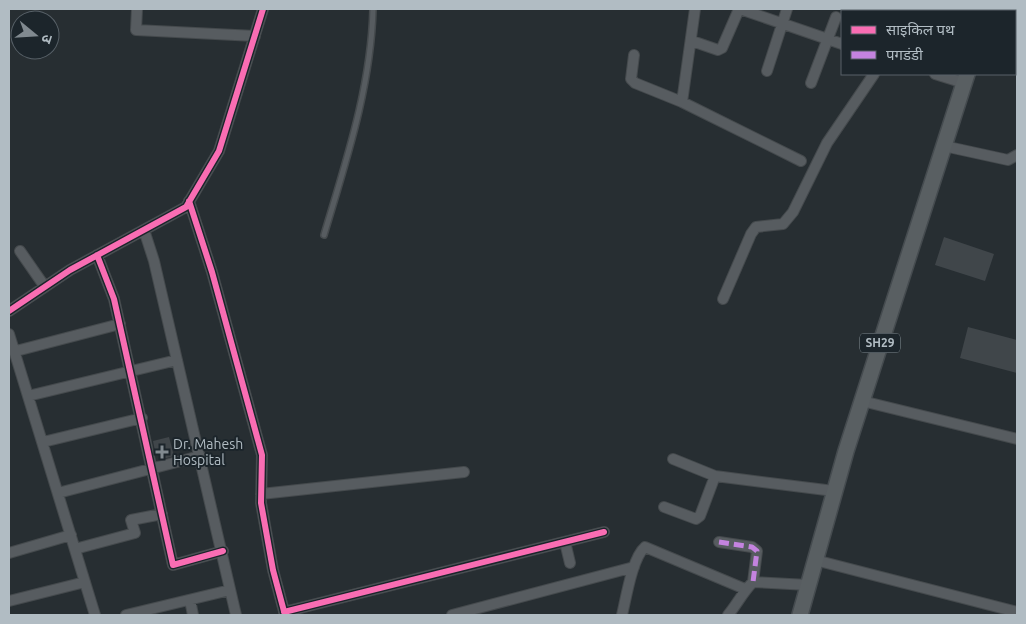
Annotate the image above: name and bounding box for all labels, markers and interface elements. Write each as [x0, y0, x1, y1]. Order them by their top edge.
north arrow [10, 10, 60, 60]
legend [841, 10, 1016, 75]
text: साइकिल पथ [886, 21, 955, 38]
text: उ [38, 33, 56, 46]
text: पगडंडी [886, 46, 924, 63]
road number: SH29 [860, 333, 900, 352]
place label: Dr. Mahesh Hospital [173, 436, 243, 468]
marker: Dr. Mahesh Hospital [155, 445, 169, 459]

